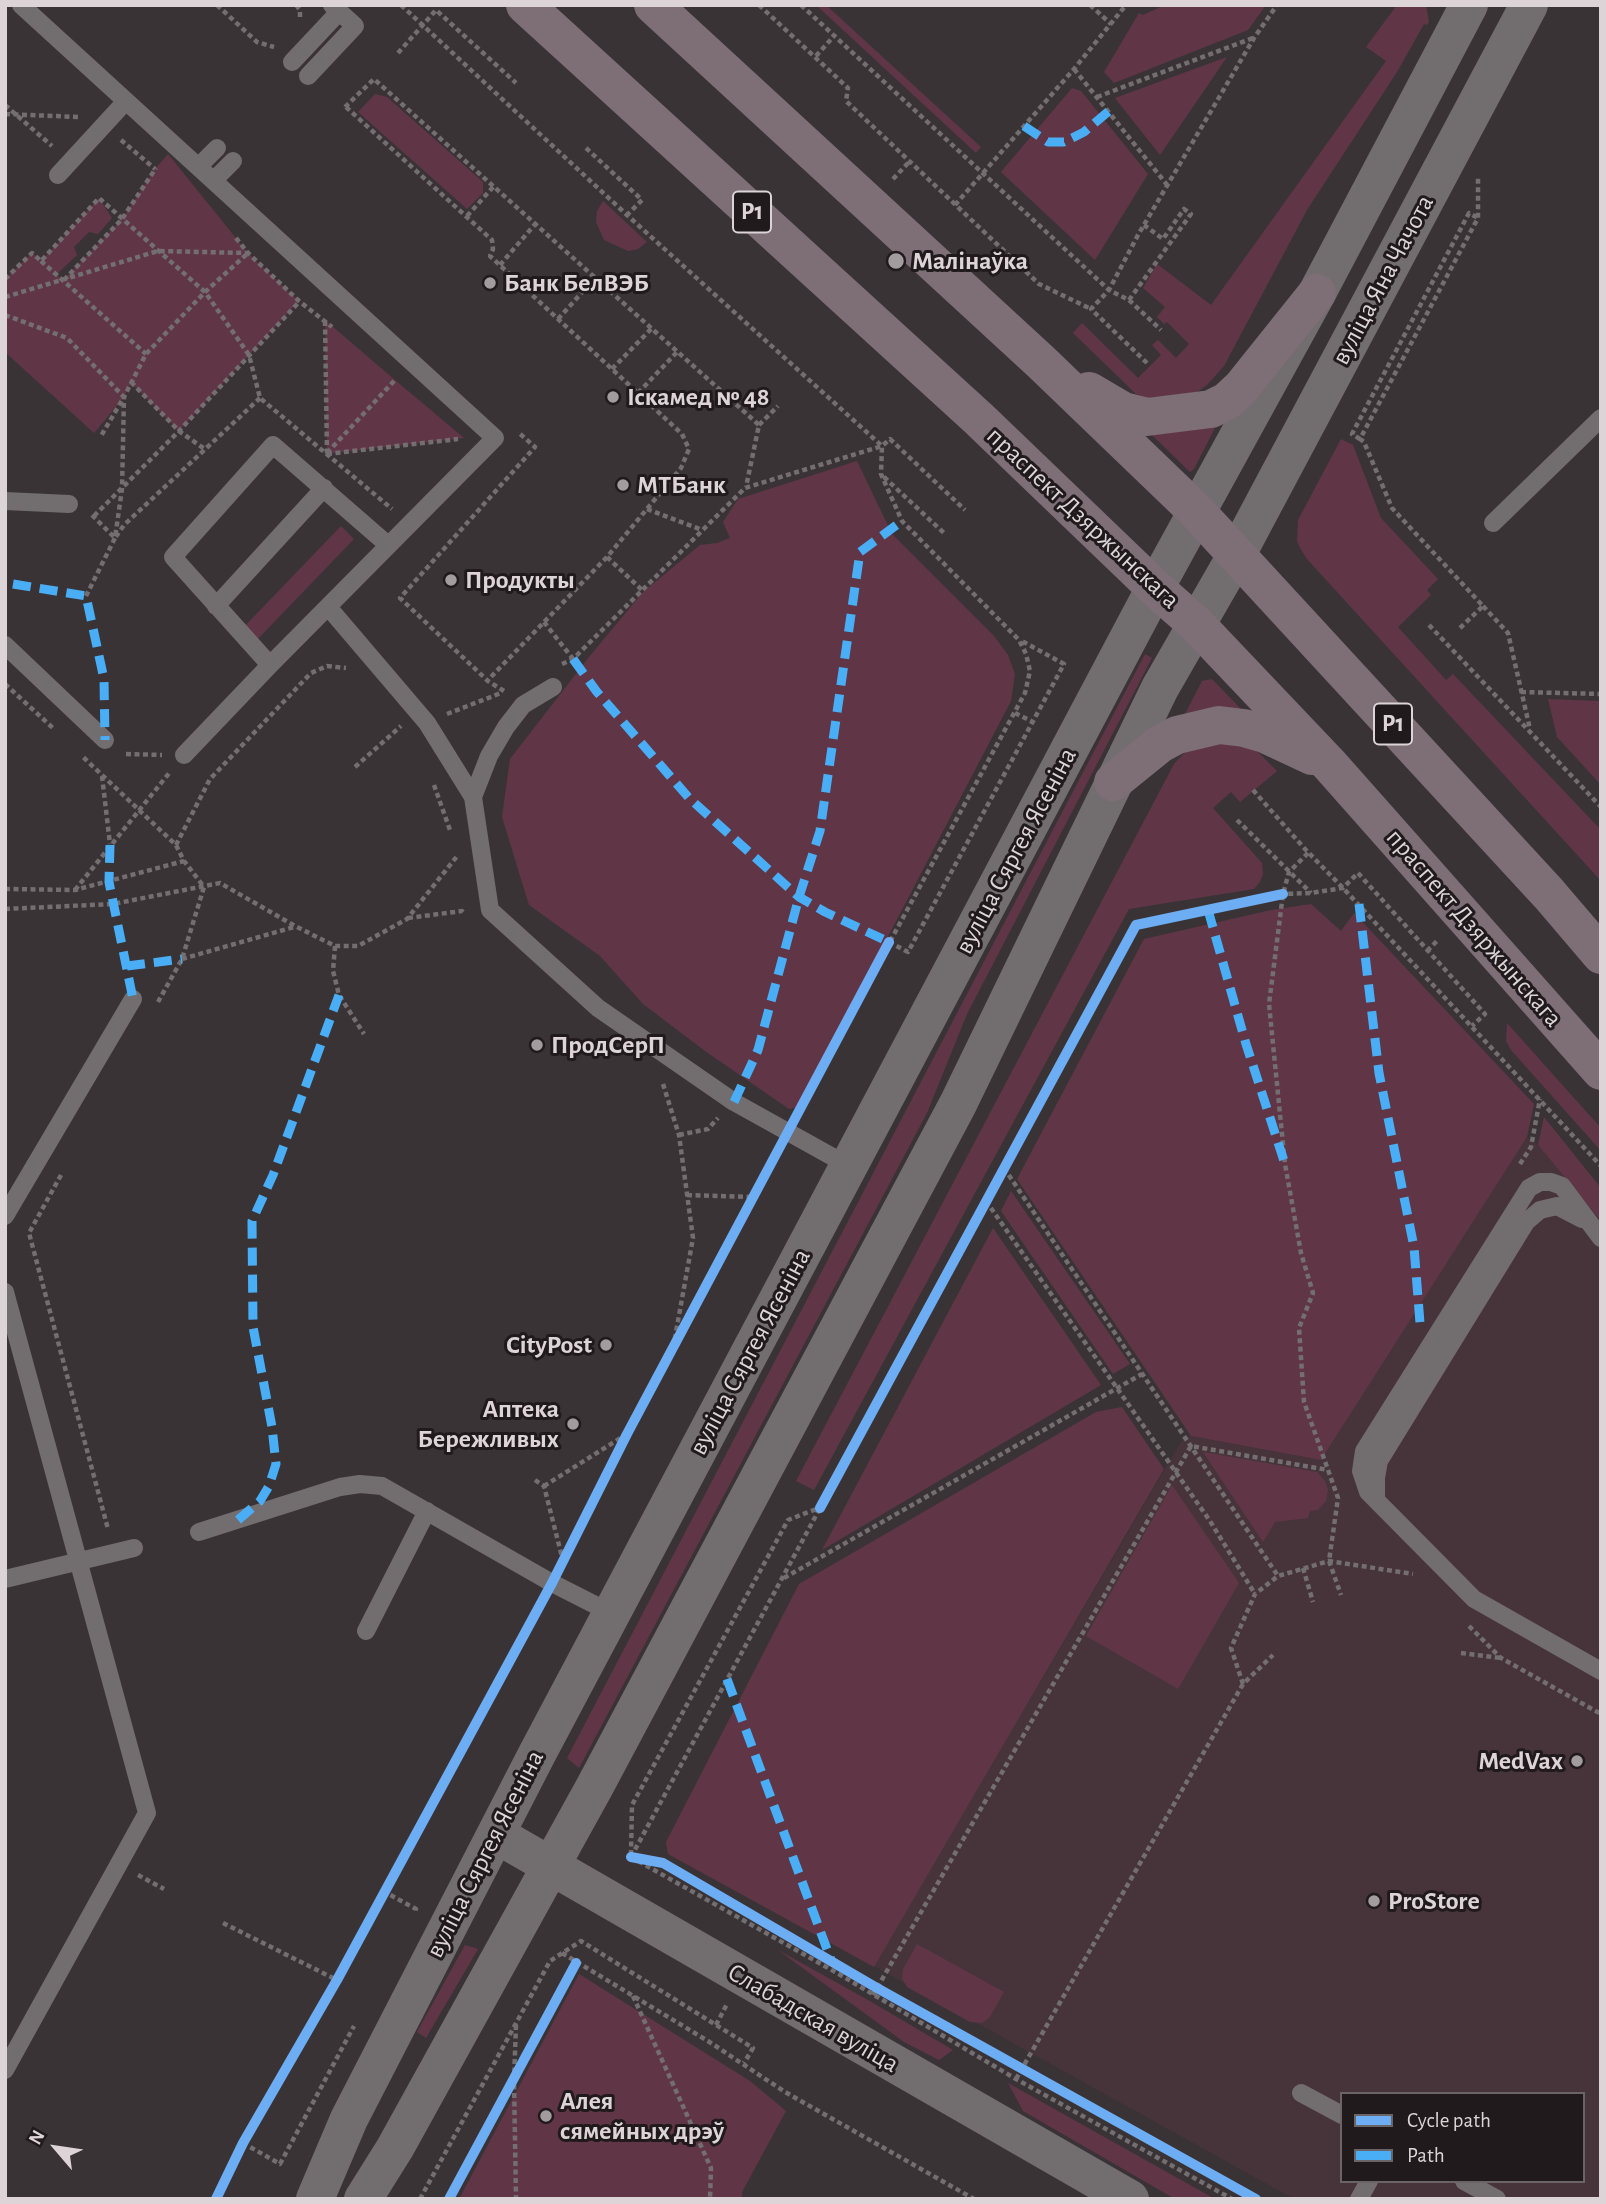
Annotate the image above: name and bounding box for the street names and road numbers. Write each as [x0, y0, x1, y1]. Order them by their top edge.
street label: вуліца Яна Чачота [1325, 190, 1441, 370]
road number: Р1 [733, 192, 771, 232]
street label: праспект Дзяржынскага [980, 421, 1186, 615]
road number: Р1 [1374, 704, 1412, 744]
street label: вуліца Сяргея Ясеніна [948, 743, 1084, 959]
street label: праспект Дзяржынскага [1379, 822, 1569, 1034]
street label: вуліца Сяргея Ясеніна [682, 1244, 818, 1460]
street label: вуліца Сяргея Ясеніна [419, 1745, 551, 1963]
street label: Слабадская вуліца [722, 1956, 904, 2080]

